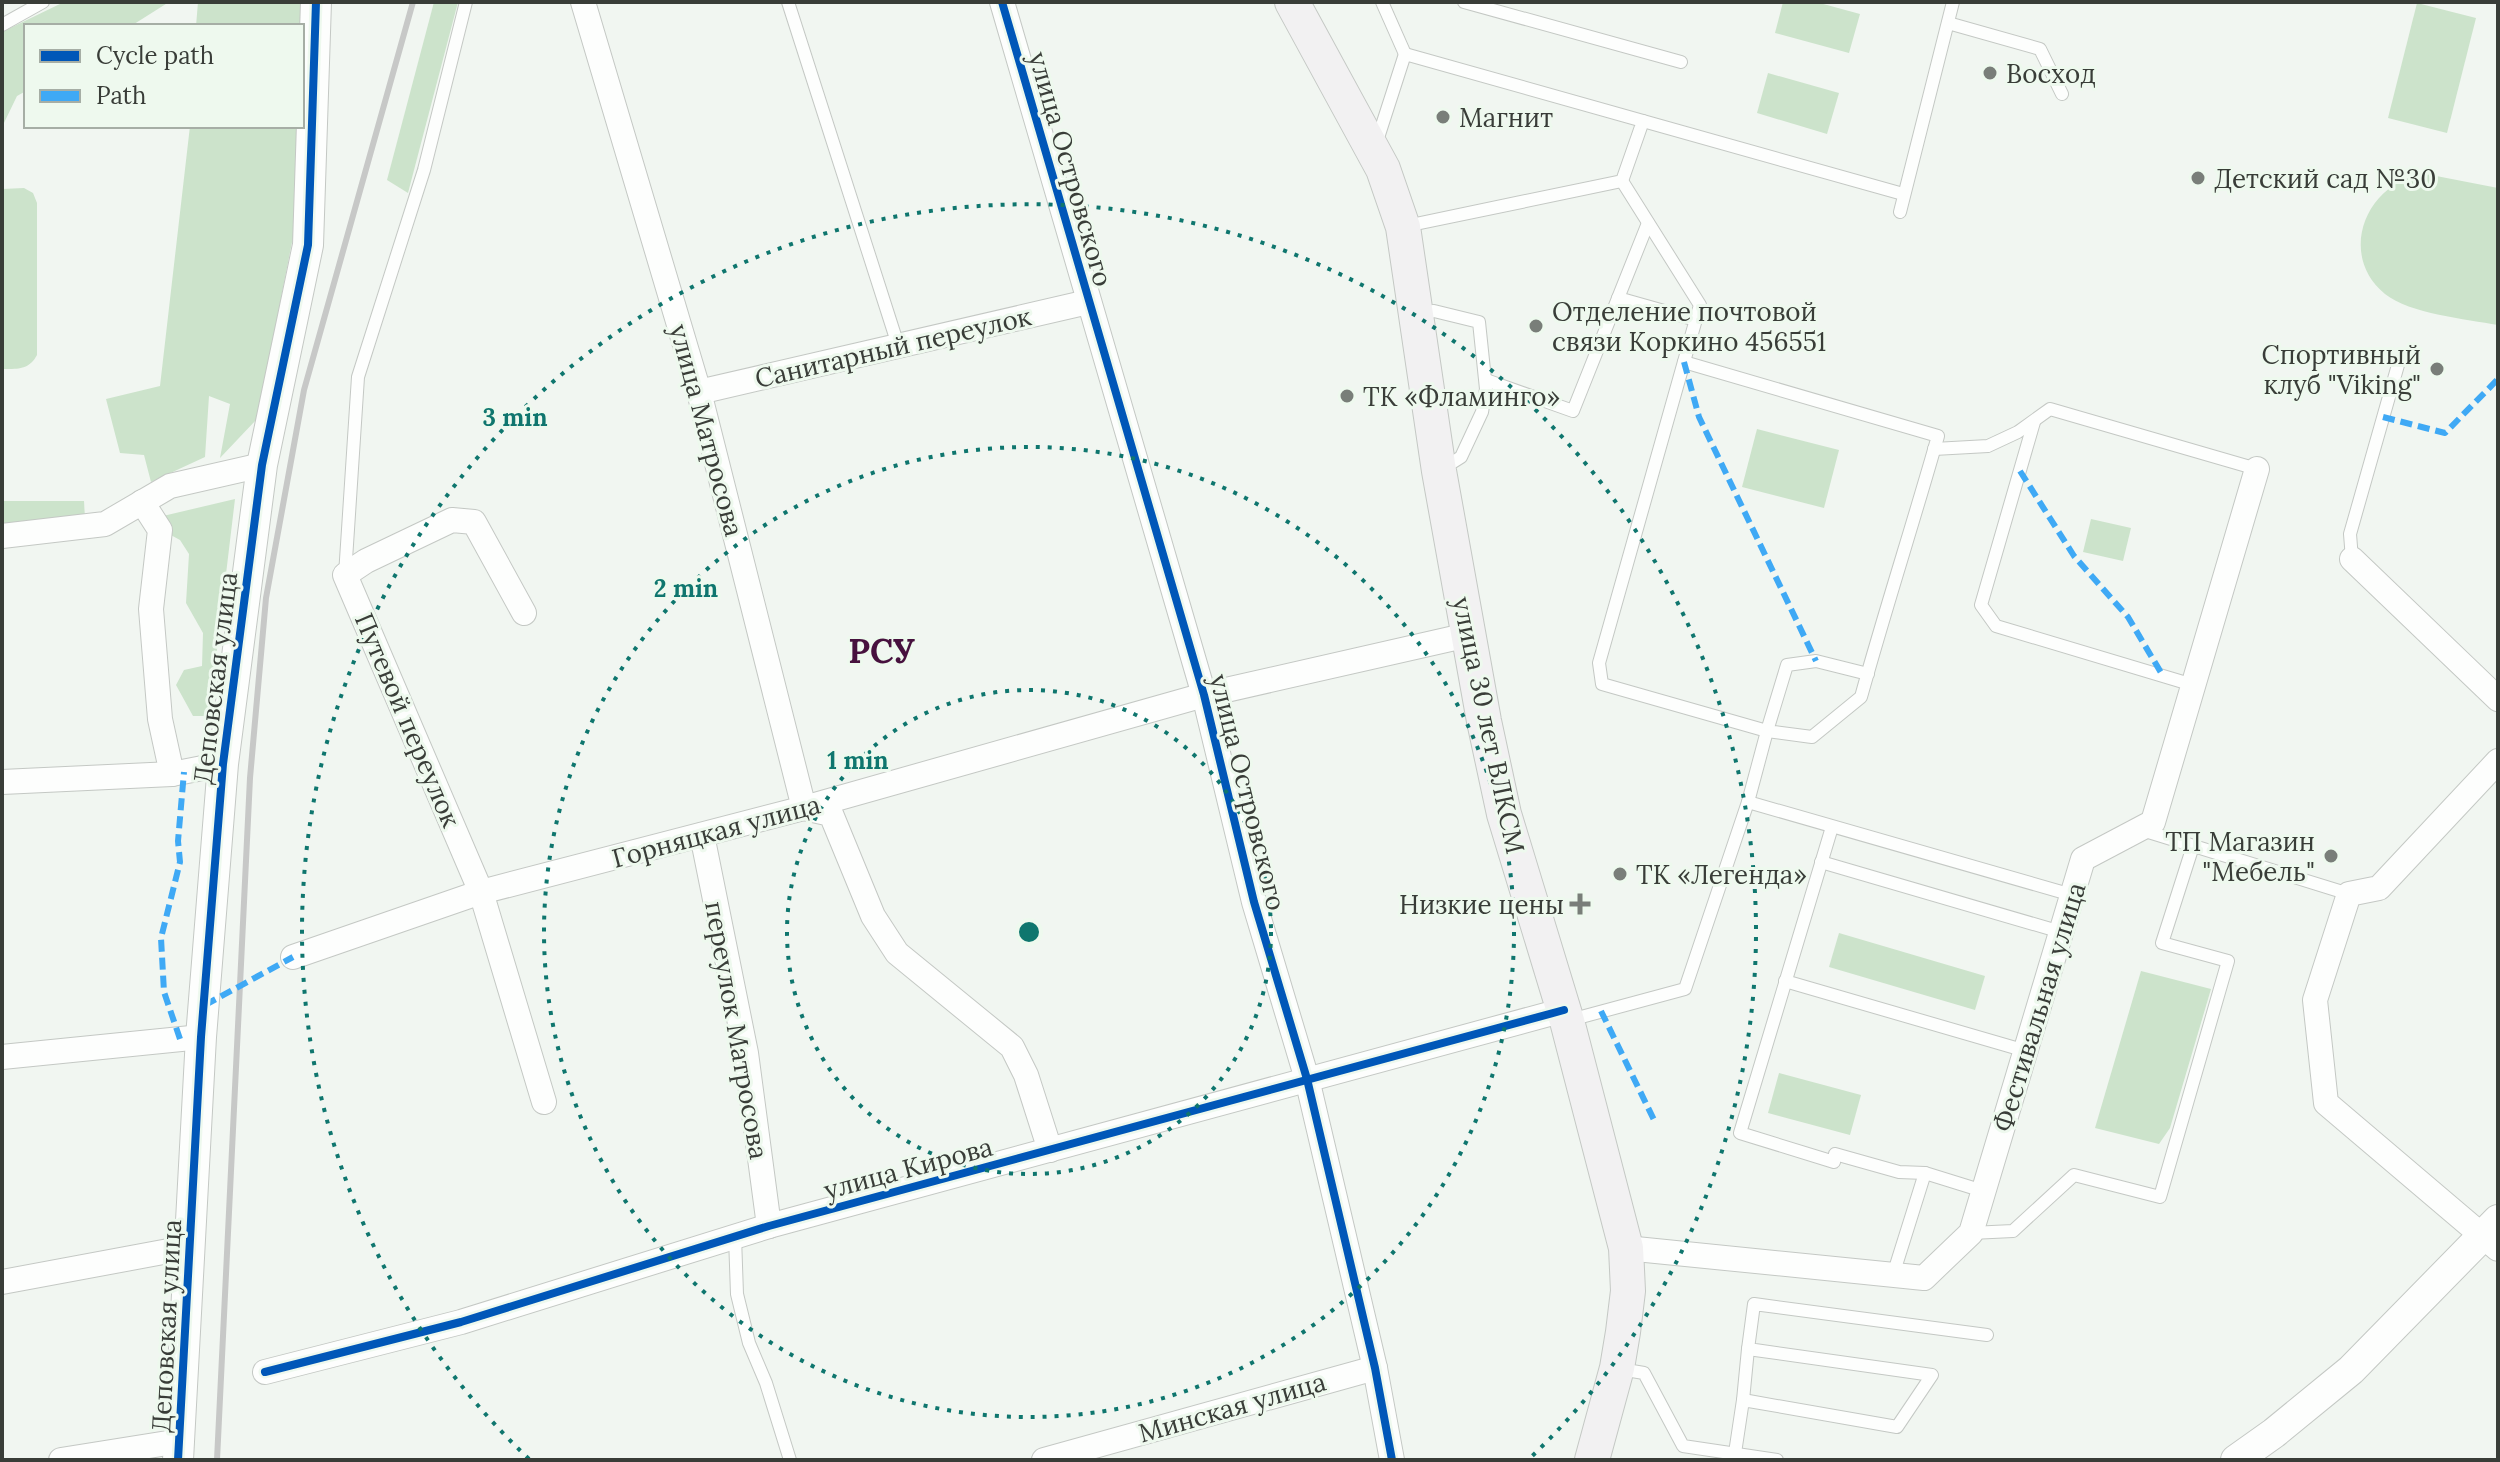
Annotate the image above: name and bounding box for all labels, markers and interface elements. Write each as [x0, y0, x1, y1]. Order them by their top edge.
legend [24, 24, 304, 128]
text: Cycle path [96, 40, 214, 71]
street label: улица Островского [1022, 48, 1120, 290]
place label: Восход [2006, 57, 2096, 90]
marker: Восход [1981, 64, 1999, 82]
text: Path [96, 80, 146, 111]
place label: Магнит [1459, 101, 1553, 134]
marker: Магнит [1434, 108, 1452, 126]
place label: Детский сад №30 [2214, 162, 2436, 195]
marker: Детский сад №30 [2189, 169, 2207, 187]
place label: Отделение почтовой связи Коркино 456551 [1552, 295, 1826, 358]
street label: Санитарный переулок [752, 299, 1034, 395]
marker: Отделение почтовой связи Коркино 456551 [1527, 317, 1545, 335]
street label: улица Матросова [663, 320, 751, 540]
place label: Спортивный клуб "Viking" [2262, 338, 2421, 401]
marker: Спортивный клуб "Viking" [2428, 360, 2446, 378]
place label: ТК «Фламинго» [1363, 380, 1560, 413]
marker: ТК «Фламинго» [1338, 387, 1356, 405]
text: 3 min [483, 402, 548, 433]
street label: Деповская улица [186, 570, 244, 786]
text: 2 min [654, 573, 718, 604]
street label: улица 30 лет ВЛКСМ [1446, 594, 1532, 856]
street label: Путевой переулок [348, 608, 468, 832]
district label: РСУ [848, 629, 916, 672]
street label: улица Островского [1203, 670, 1293, 914]
text: 1 min [827, 745, 889, 776]
street label: Горняцкая улица [608, 787, 824, 875]
place label: ТП Магазин "Мебель" [2165, 825, 2315, 888]
marker: ТП Магазин "Мебель" [2322, 847, 2340, 865]
place label: ТК «Легенда» [1636, 858, 1807, 891]
marker: ТК «Легенда» [1611, 865, 1629, 883]
street label: Фестивальная улица [1985, 878, 2093, 1136]
place label: Низкие цены [1399, 888, 1564, 921]
marker: Низкие цены [1571, 895, 1589, 913]
street label: переулок Матросова [698, 898, 776, 1162]
centre of rings [1015, 918, 1043, 946]
street label: улица Кирова [820, 1130, 996, 1206]
street label: Деповская улица [144, 1218, 188, 1434]
street label: Минская улица [1135, 1364, 1329, 1450]

